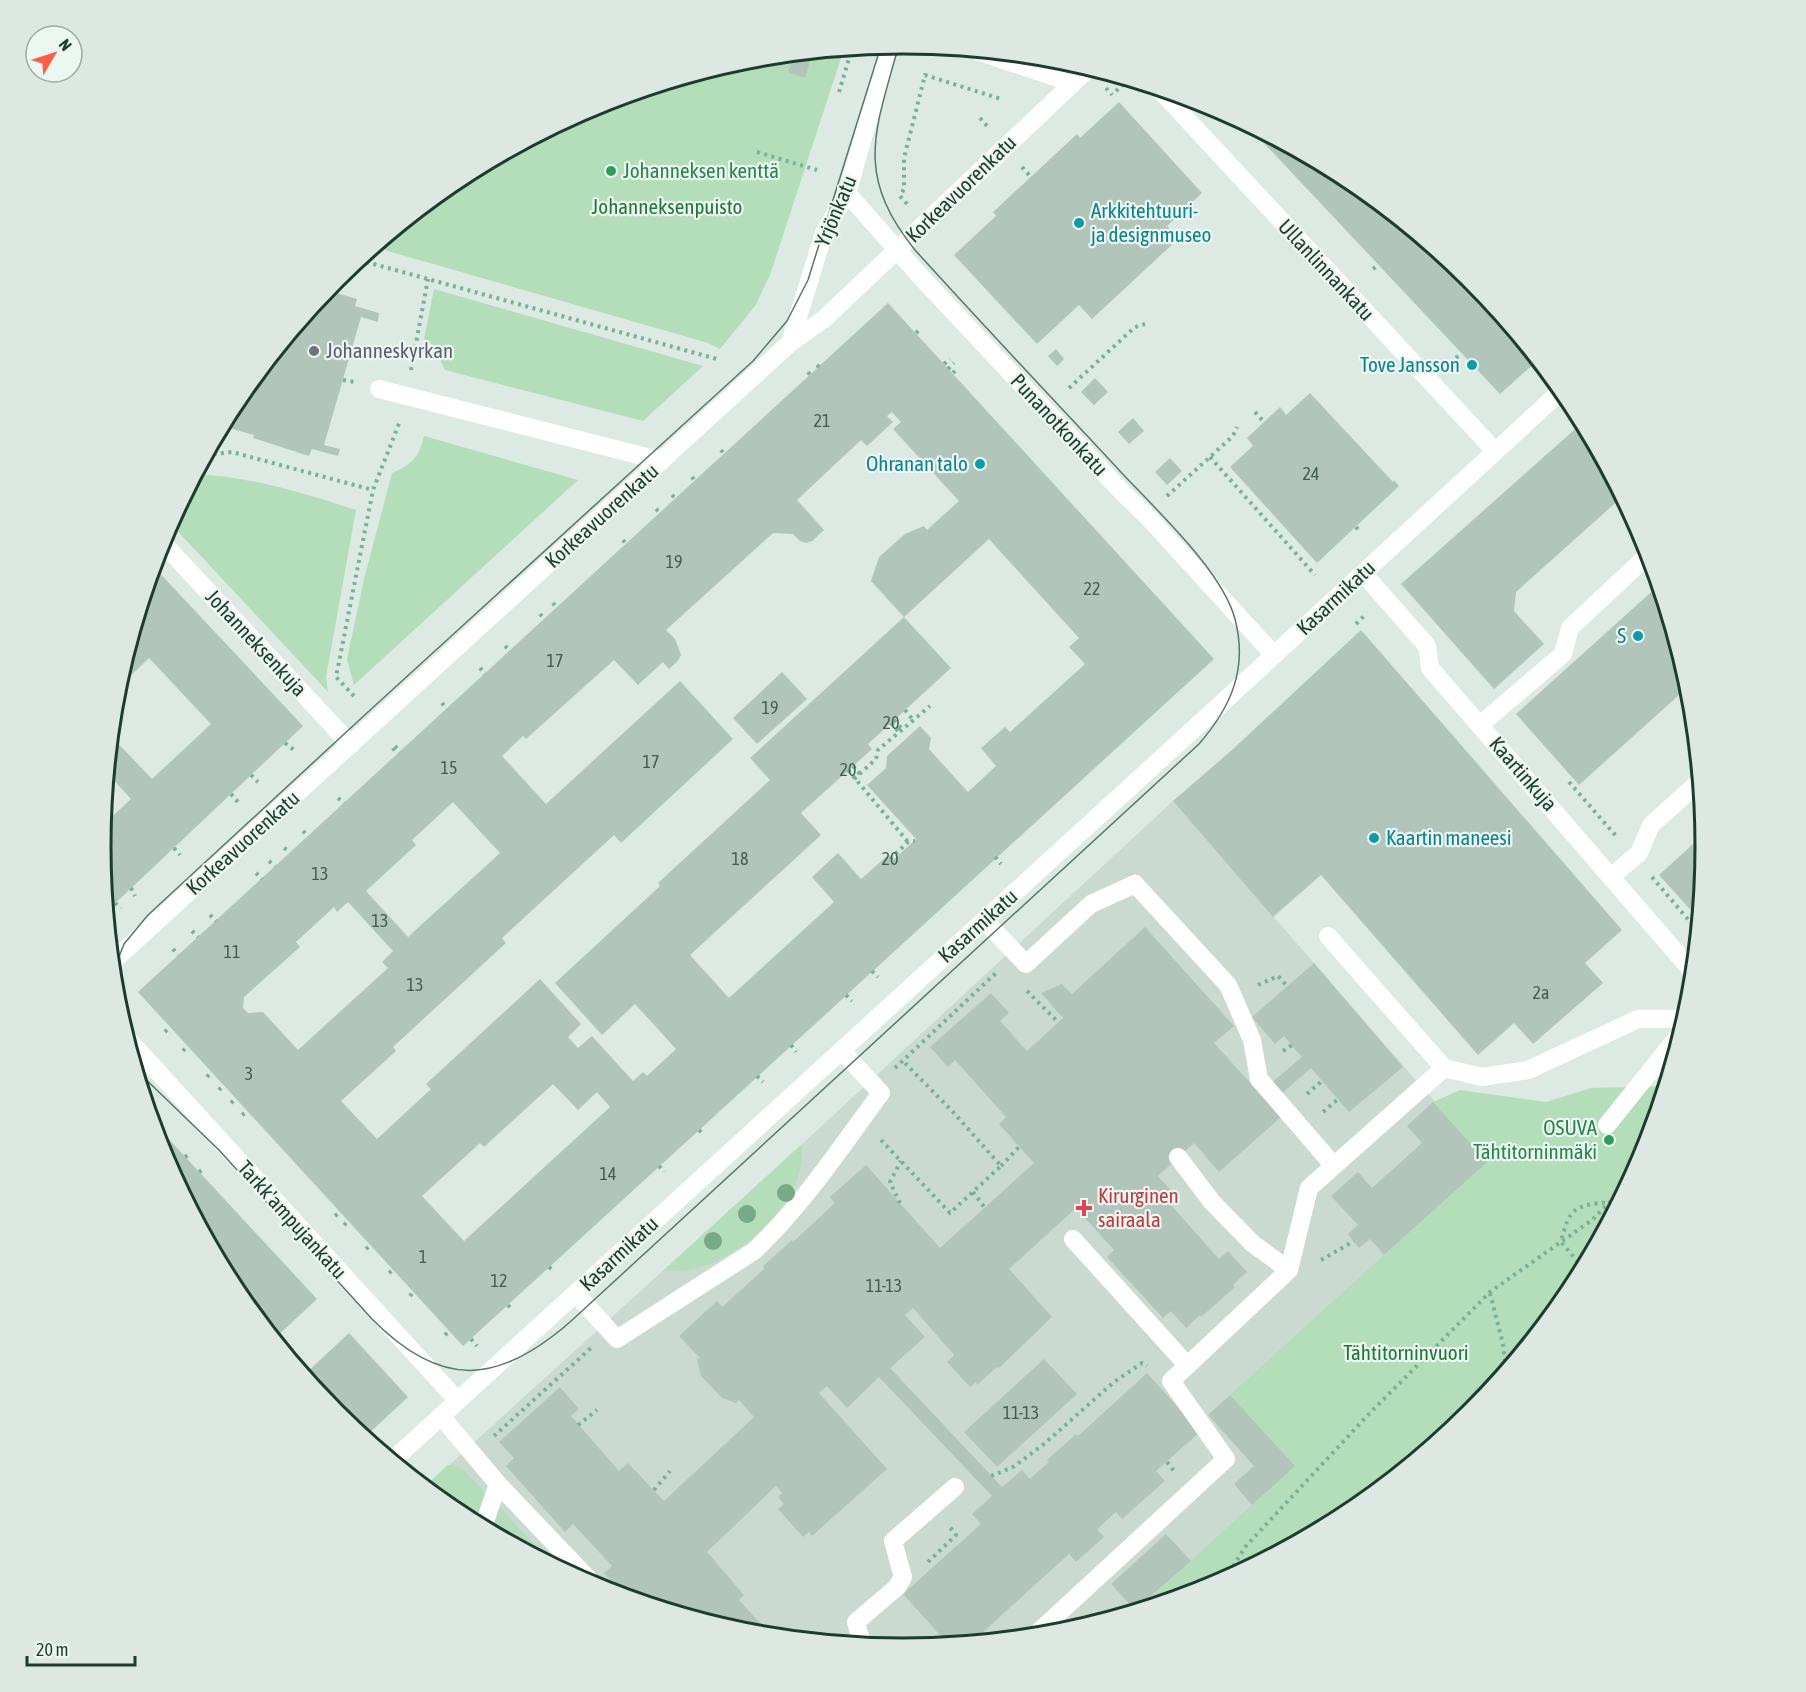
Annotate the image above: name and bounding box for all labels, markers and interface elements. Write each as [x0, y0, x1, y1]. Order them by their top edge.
north arrow [24, 24, 84, 84]
text: N [56, 35, 76, 54]
street label: Korkeavuorenkatu [900, 130, 1020, 247]
place label: Johanneksen kenttä [623, 158, 779, 182]
marker: Johanneksen kenttä [604, 164, 618, 178]
street label: Yrjönkatu [809, 172, 861, 250]
park label: Johanneksenpuisto [592, 194, 742, 218]
place label: Arkkitehtuuri- ja designmuseo [1090, 198, 1211, 246]
street label: Ullanlinnankatu [1274, 214, 1380, 325]
marker: Arkkitehtuuri- ja designmuseo [1072, 216, 1086, 230]
place label: Johanneskyrkan [326, 338, 453, 362]
marker: Johanneskyrkan [307, 344, 321, 358]
place label: Tove Jansson [1360, 352, 1460, 376]
marker: Tove Jansson [1465, 358, 1479, 372]
street label: Punanotkonkatu [1006, 368, 1113, 480]
house number: 21 [814, 410, 830, 431]
place label: Ohranan talo [866, 451, 968, 475]
marker: Ohranan talo [973, 457, 987, 471]
street label: Korkeavuorenkatu [540, 458, 663, 572]
house number: 24 [1303, 463, 1319, 484]
house number: 19 [666, 551, 682, 572]
street label: Kasarmikatu [1291, 555, 1379, 640]
house number: 22 [1084, 578, 1100, 599]
street label: Johanneksenkuja [201, 584, 312, 701]
place label: S [1617, 623, 1626, 647]
marker: S [1631, 629, 1645, 643]
house number: 17 [547, 650, 563, 671]
house number: 19 [762, 697, 778, 718]
house number: 20 [883, 712, 899, 733]
street label: Kaartinkuja [1485, 731, 1562, 815]
house number: 17 [643, 751, 659, 772]
house number: 15 [441, 757, 457, 778]
house number: 20 [840, 759, 856, 780]
street label: Korkeavuorenkatu [181, 785, 304, 899]
place label: Kaartin maneesi [1386, 825, 1512, 849]
marker: Kaartin maneesi [1367, 831, 1381, 845]
house number: 18 [732, 848, 748, 869]
house number: 20 [882, 848, 898, 869]
house number: 13 [312, 863, 328, 884]
street label: Kasarmikatu [933, 883, 1022, 967]
house number: 13 [372, 910, 388, 931]
house number: 11 [224, 941, 240, 962]
house number: 13 [407, 974, 423, 995]
house number: 2a [1533, 982, 1549, 1003]
house number: 3 [245, 1063, 253, 1084]
place label: OSUVA Tähtitorninmäki [1473, 1115, 1598, 1163]
marker: OSUVA Tähtitorninmäki [1602, 1133, 1616, 1147]
street label: Tarkk'ampujankatu [233, 1155, 352, 1283]
house number: 14 [600, 1163, 616, 1184]
place label: Kirurginen sairaala [1098, 1183, 1179, 1231]
marker: Kirurginen sairaala [1075, 1199, 1093, 1217]
street label: Kasarmikatu [574, 1211, 662, 1296]
house number: 1 [419, 1246, 427, 1267]
house number: 12 [491, 1270, 507, 1291]
house number: 11-13 [866, 1275, 902, 1296]
park label: Tähtitorninvuori [1343, 1340, 1469, 1364]
house number: 11-13 [1003, 1402, 1039, 1423]
scale bar [27, 1629, 135, 1667]
text: 20 m [36, 1639, 68, 1660]

